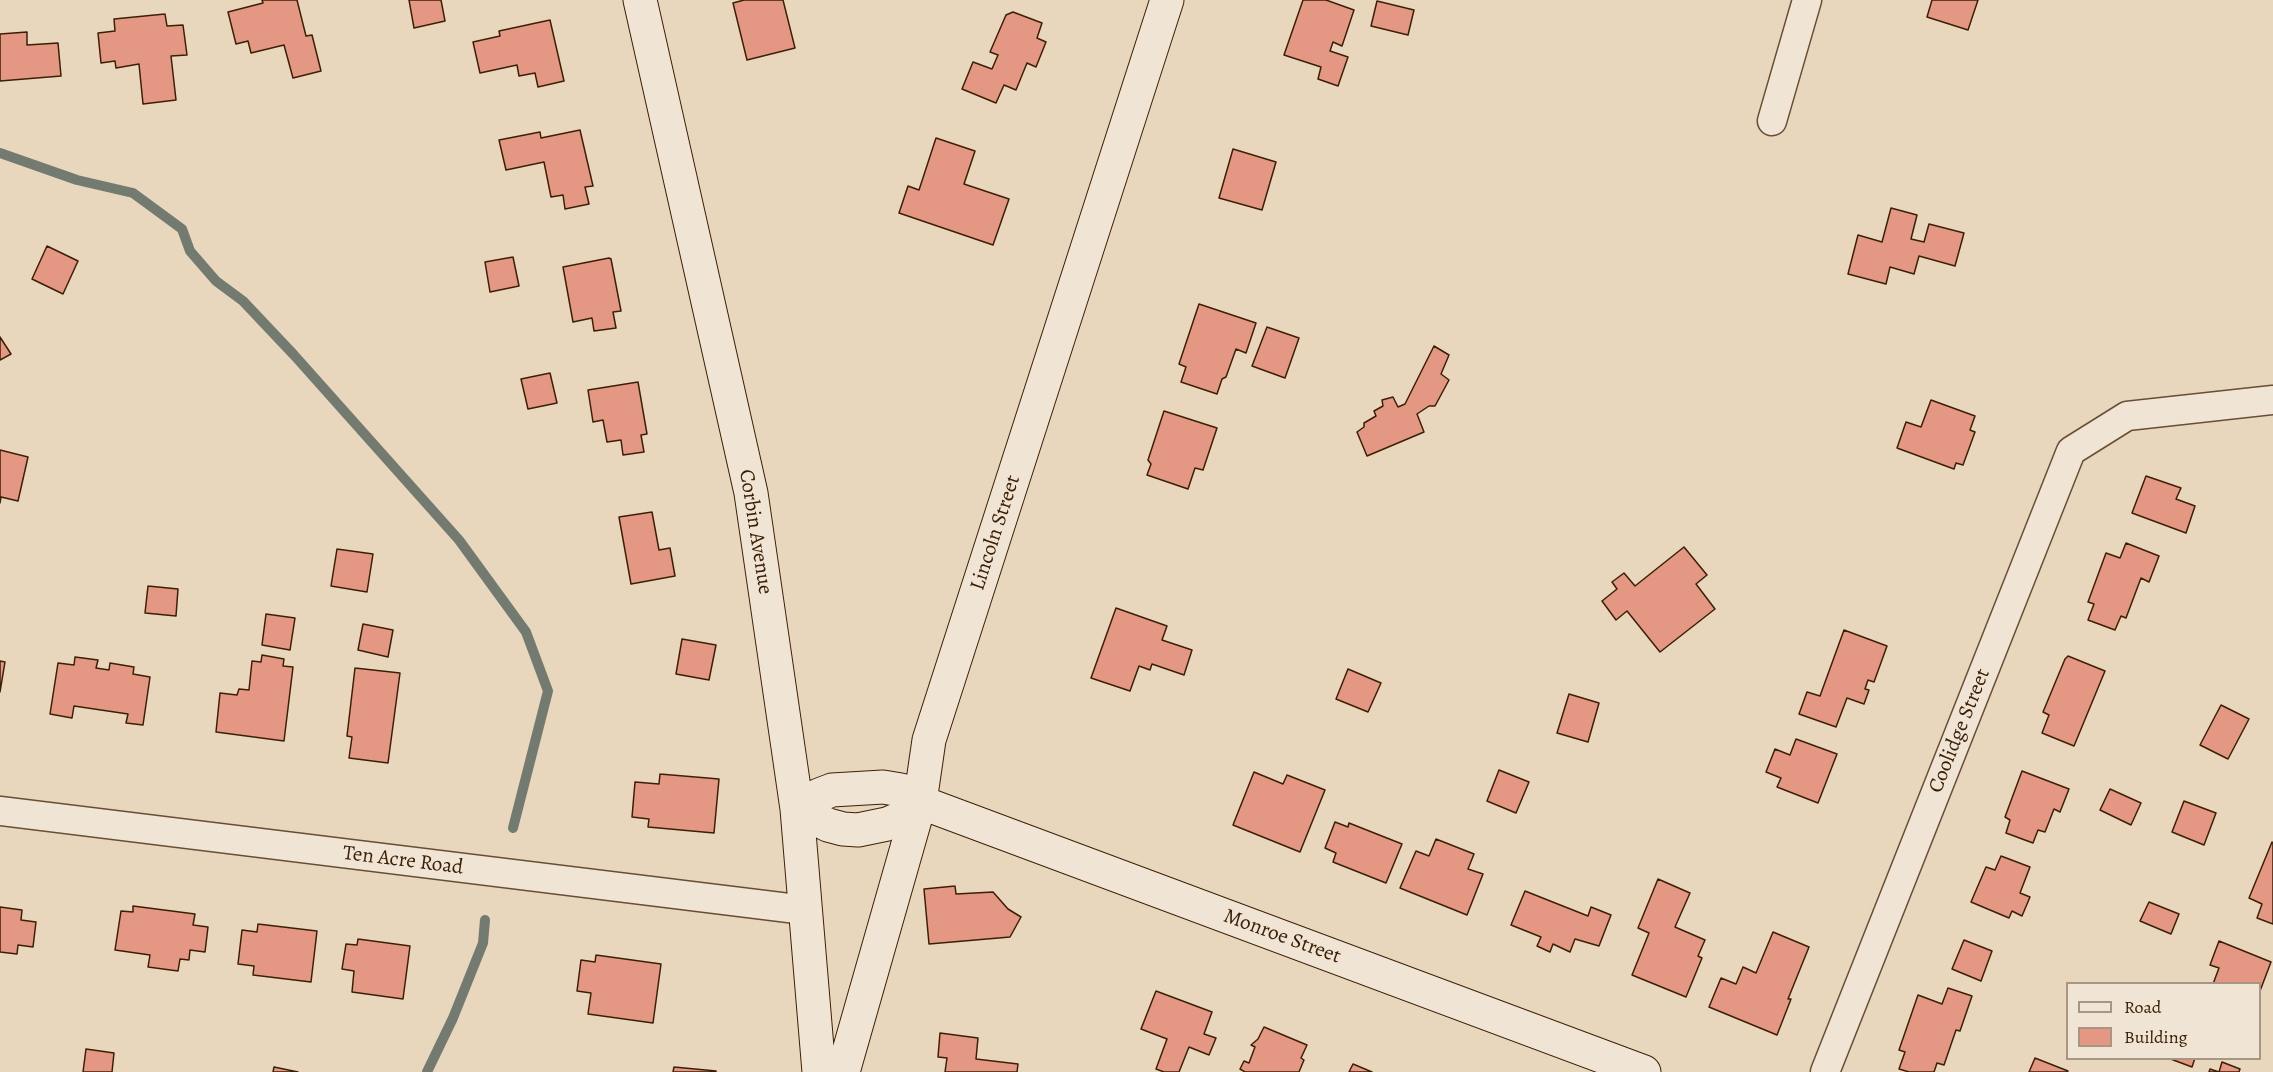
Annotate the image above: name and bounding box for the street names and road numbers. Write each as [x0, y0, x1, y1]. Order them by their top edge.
street label: Corbin Avenue [733, 468, 777, 596]
street label: Lincoln Street [966, 472, 1026, 594]
street label: Coolidge Street [1924, 665, 1996, 797]
street label: Ten Acre Road [341, 841, 465, 881]
street label: Monroe Street [1220, 904, 1344, 970]

